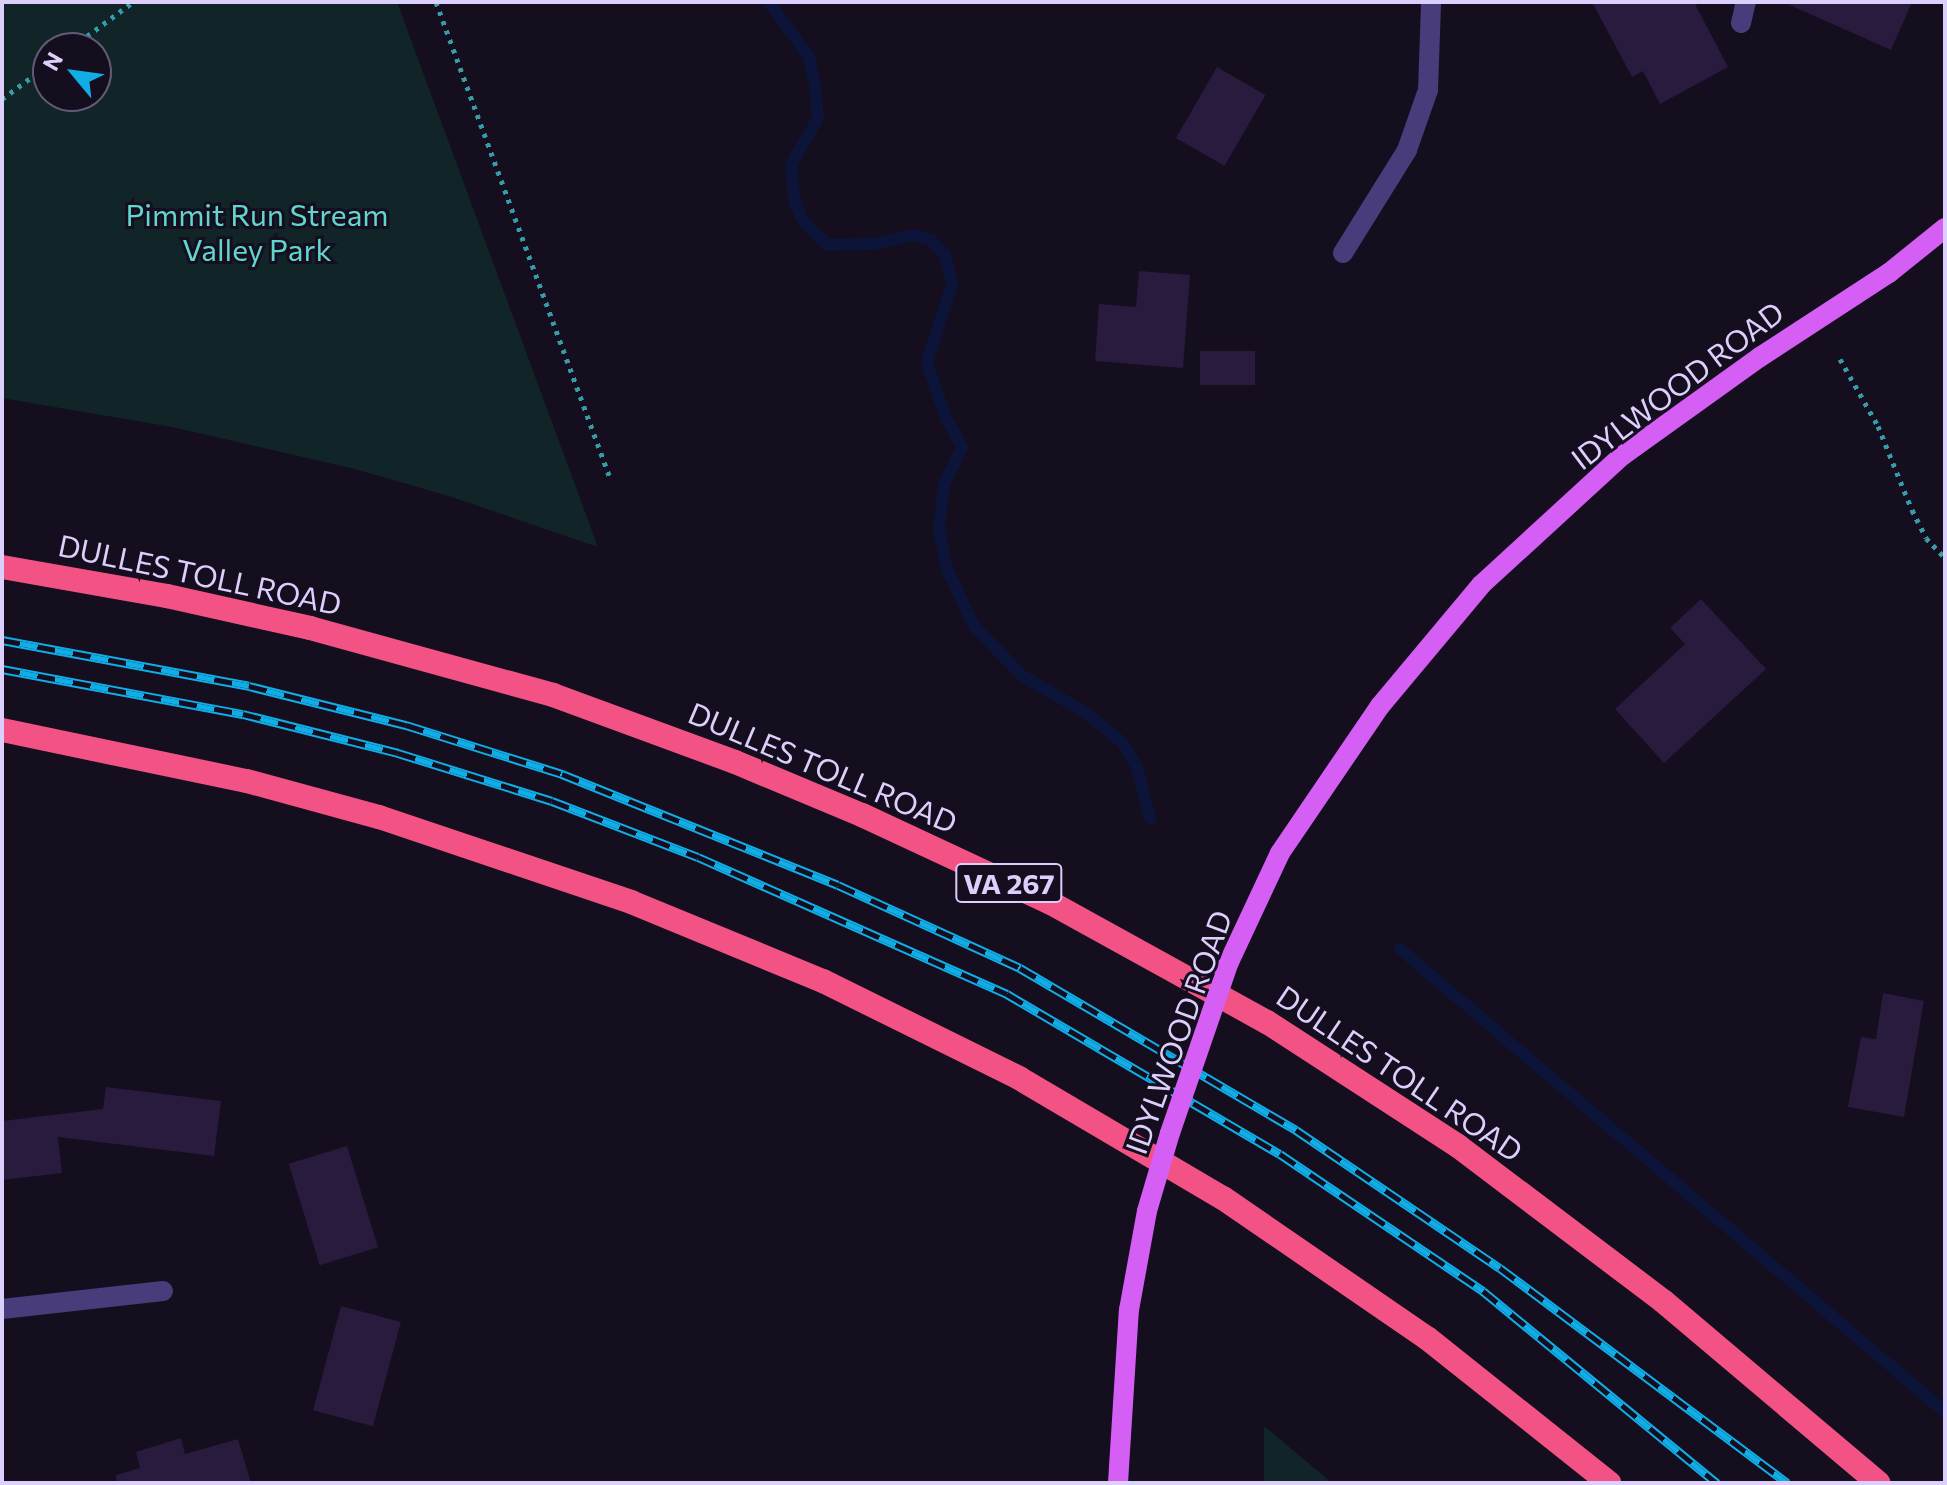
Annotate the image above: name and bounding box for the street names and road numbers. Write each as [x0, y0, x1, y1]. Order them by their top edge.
street label: IDYLWOOD ROAD [1564, 293, 1790, 477]
street label: DULLES TOLL ROAD [55, 526, 345, 622]
street label: DULLES TOLL ROAD [683, 694, 963, 840]
road number: VA 267 [955, 859, 1063, 907]
street label: IDYLWOOD ROAD [1117, 905, 1239, 1159]
street label: DULLES TOLL ROAD [1270, 977, 1530, 1169]

